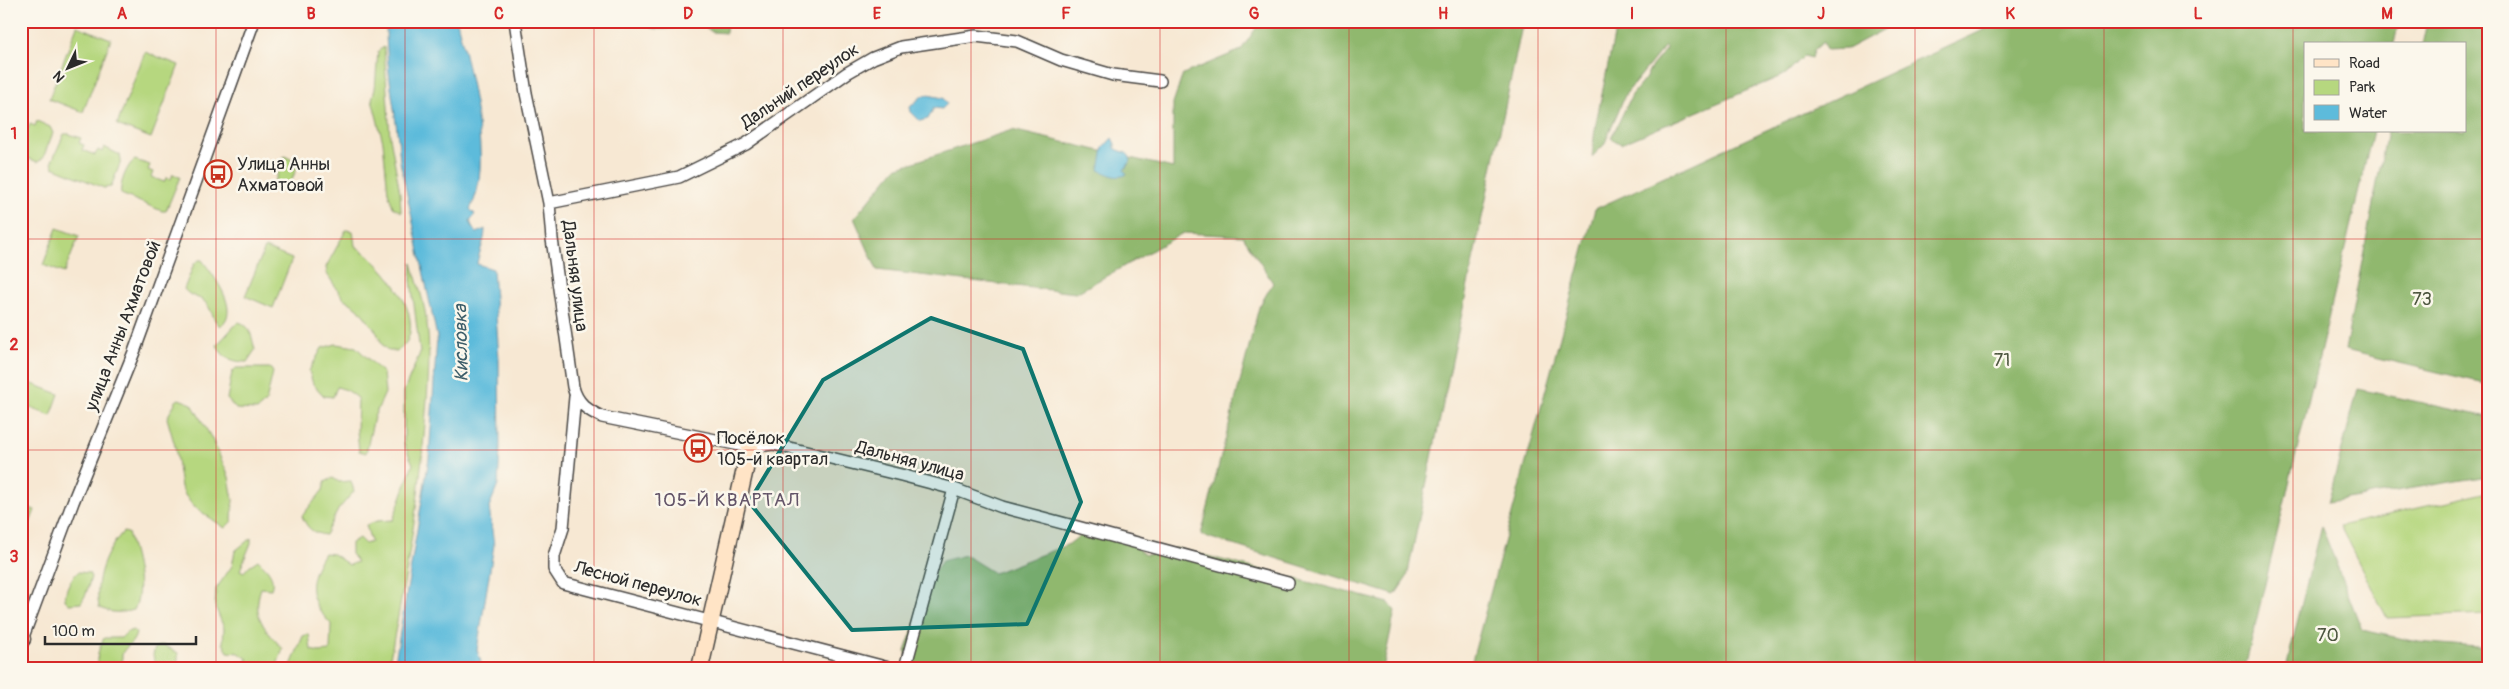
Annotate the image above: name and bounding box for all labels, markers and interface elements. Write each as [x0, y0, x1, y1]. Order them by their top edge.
text: A [117, 4, 128, 24]
text: B [306, 4, 316, 24]
text: C [494, 4, 504, 24]
text: D [683, 4, 693, 24]
text: E [873, 4, 882, 24]
text: F [1061, 4, 1071, 24]
text: G [1249, 4, 1260, 24]
text: H [1438, 4, 1448, 24]
text: I [1630, 4, 1634, 24]
text: J [1817, 4, 1825, 24]
text: K [2005, 4, 2015, 24]
text: L [2193, 4, 2203, 24]
text: M [2381, 4, 2393, 24]
street label: Дальний переулок [736, 38, 864, 135]
north arrow [42, 42, 92, 92]
legend [2304, 42, 2466, 132]
text: Road [2349, 54, 2380, 73]
text: N [49, 67, 68, 86]
text: Park [2349, 78, 2376, 97]
text: Water [2349, 104, 2388, 123]
text: 1 [11, 124, 17, 144]
place label: Улица Анны Ахматовой [237, 153, 330, 197]
bus stop icon: Улица Анны Ахматовой [203, 159, 233, 189]
street label: Дальняя улица [557, 218, 593, 333]
street label: улица Анны Ахматовой [80, 238, 166, 415]
park label: 73 [2412, 288, 2432, 311]
water label: Кисловка [448, 303, 474, 382]
text: 2 [10, 335, 19, 355]
park label: 71 [1994, 349, 2010, 372]
place label: Посёлок 105-й квартал [717, 427, 828, 471]
bus stop icon: Посёлок 105-й квартал [683, 433, 713, 463]
street label: Дальняя улица [852, 435, 967, 487]
district label: 105-Й КВАРТАЛ [654, 488, 800, 512]
text: 3 [10, 547, 19, 567]
street label: Лесной переулок [571, 556, 705, 612]
scale bar [45, 614, 196, 646]
text: 100 m [52, 622, 95, 641]
park label: 70 [2317, 624, 2339, 647]

